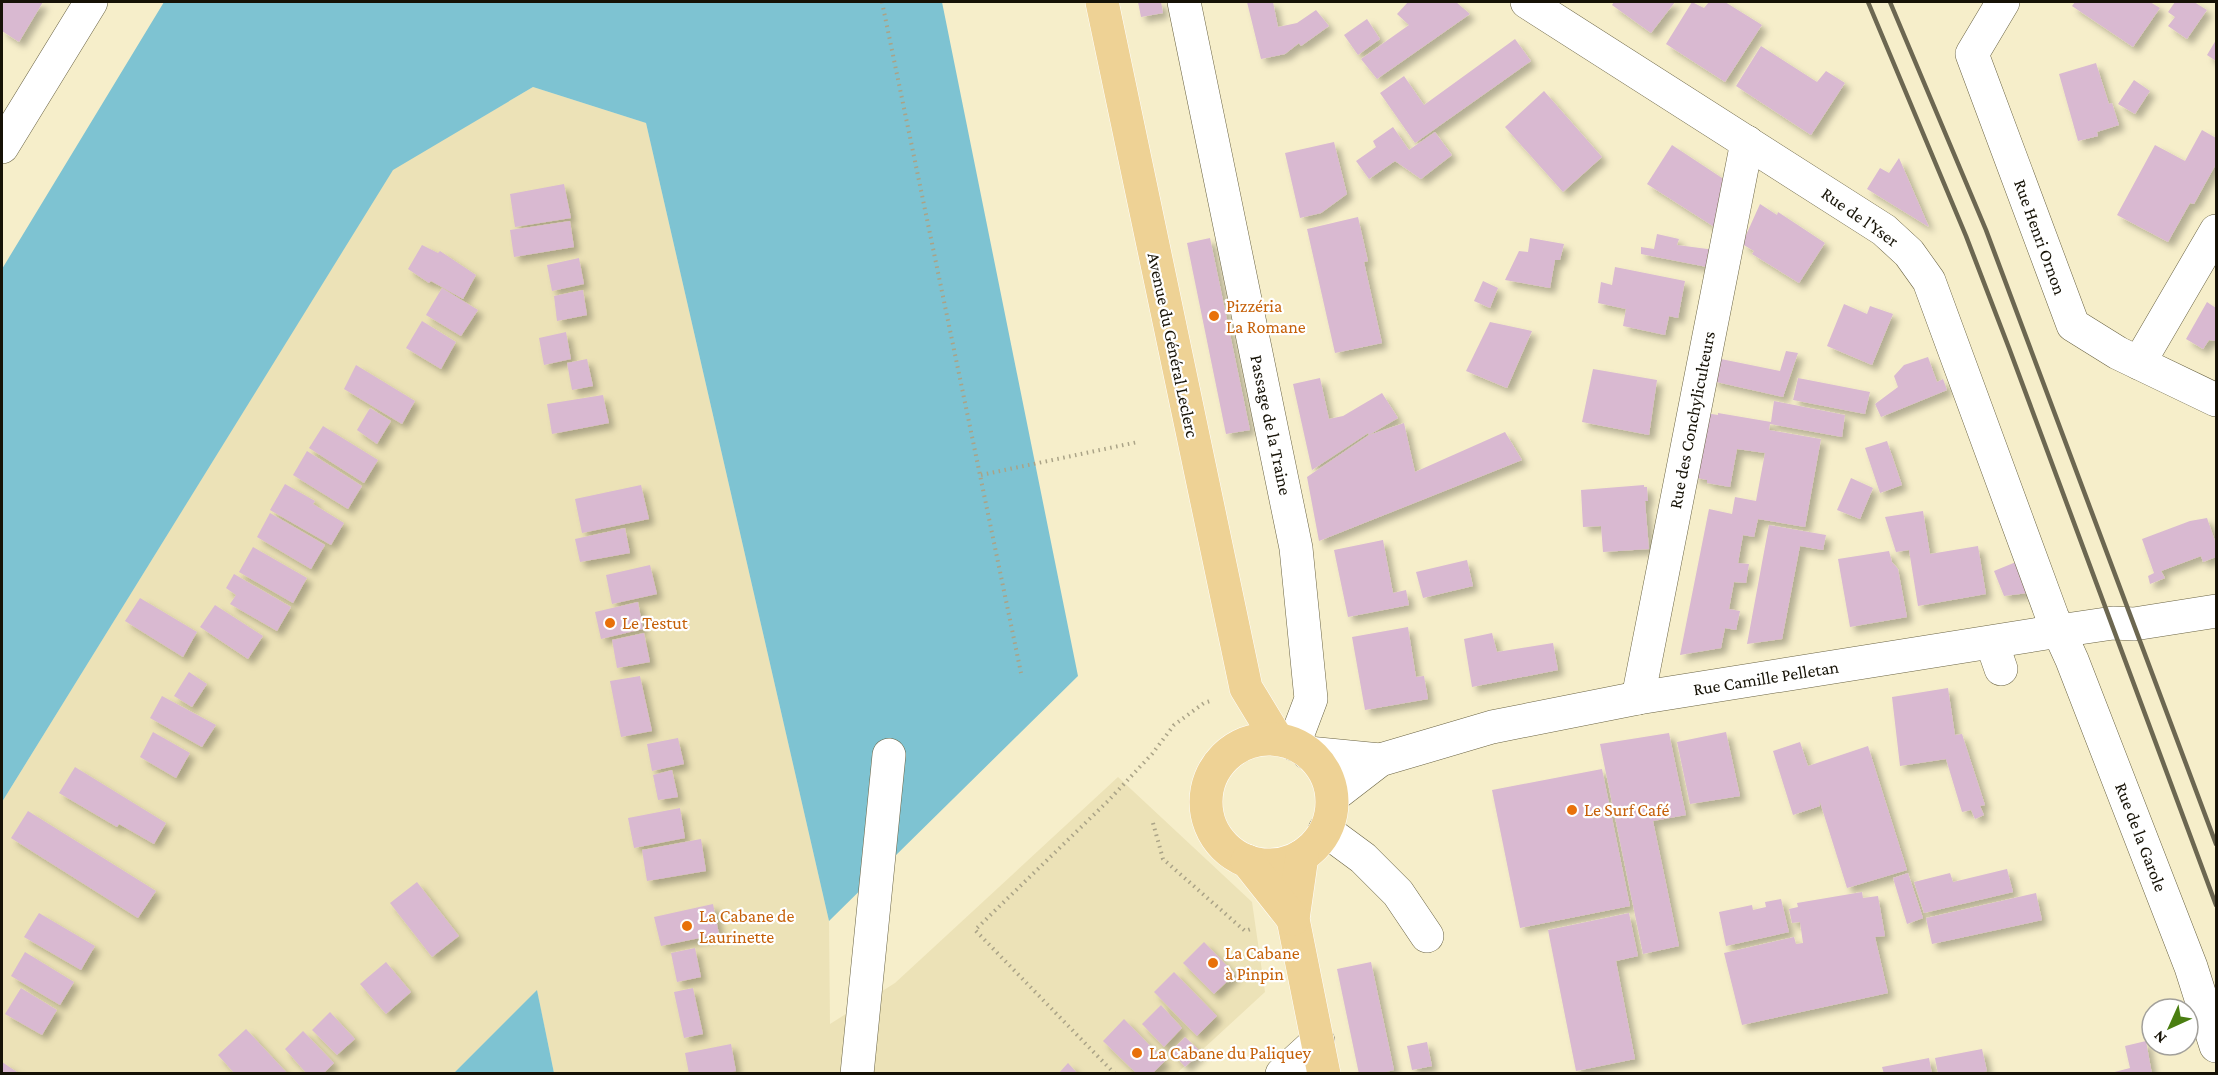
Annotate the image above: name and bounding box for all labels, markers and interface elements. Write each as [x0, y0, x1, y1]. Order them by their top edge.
street label: Rue Henri Ornon [2010, 177, 2070, 298]
street label: Rue de l'Yser [1818, 183, 1903, 251]
street label: Avenue du Général Leclerc [1144, 251, 1202, 440]
place label: Pizzéria La Romane [1226, 296, 1306, 337]
marker: Pizzéria La Romane [1207, 309, 1221, 323]
street label: Rue des Conchyliculteurs [1665, 329, 1719, 511]
street label: Passage de la Traine [1246, 353, 1296, 497]
place label: Le Testut [622, 613, 689, 633]
marker: Le Testut [603, 616, 617, 630]
street label: Rue Camille Pelletan [1692, 657, 1841, 699]
street label: Rue de la Garole [2111, 780, 2171, 894]
place label: Le Surf Café [1584, 800, 1669, 820]
marker: Le Surf Café [1565, 803, 1579, 817]
place label: La Cabane de Laurinette [699, 906, 795, 947]
marker: La Cabane de Laurinette [680, 919, 694, 933]
place label: La Cabane à Pinpin [1225, 943, 1300, 984]
marker: La Cabane à Pinpin [1206, 956, 1220, 970]
north arrow [2140, 997, 2200, 1057]
text: N [2150, 1027, 2170, 1047]
place label: La Cabane du Paliquey [1149, 1043, 1312, 1063]
marker: La Cabane du Paliquey [1130, 1046, 1144, 1060]

